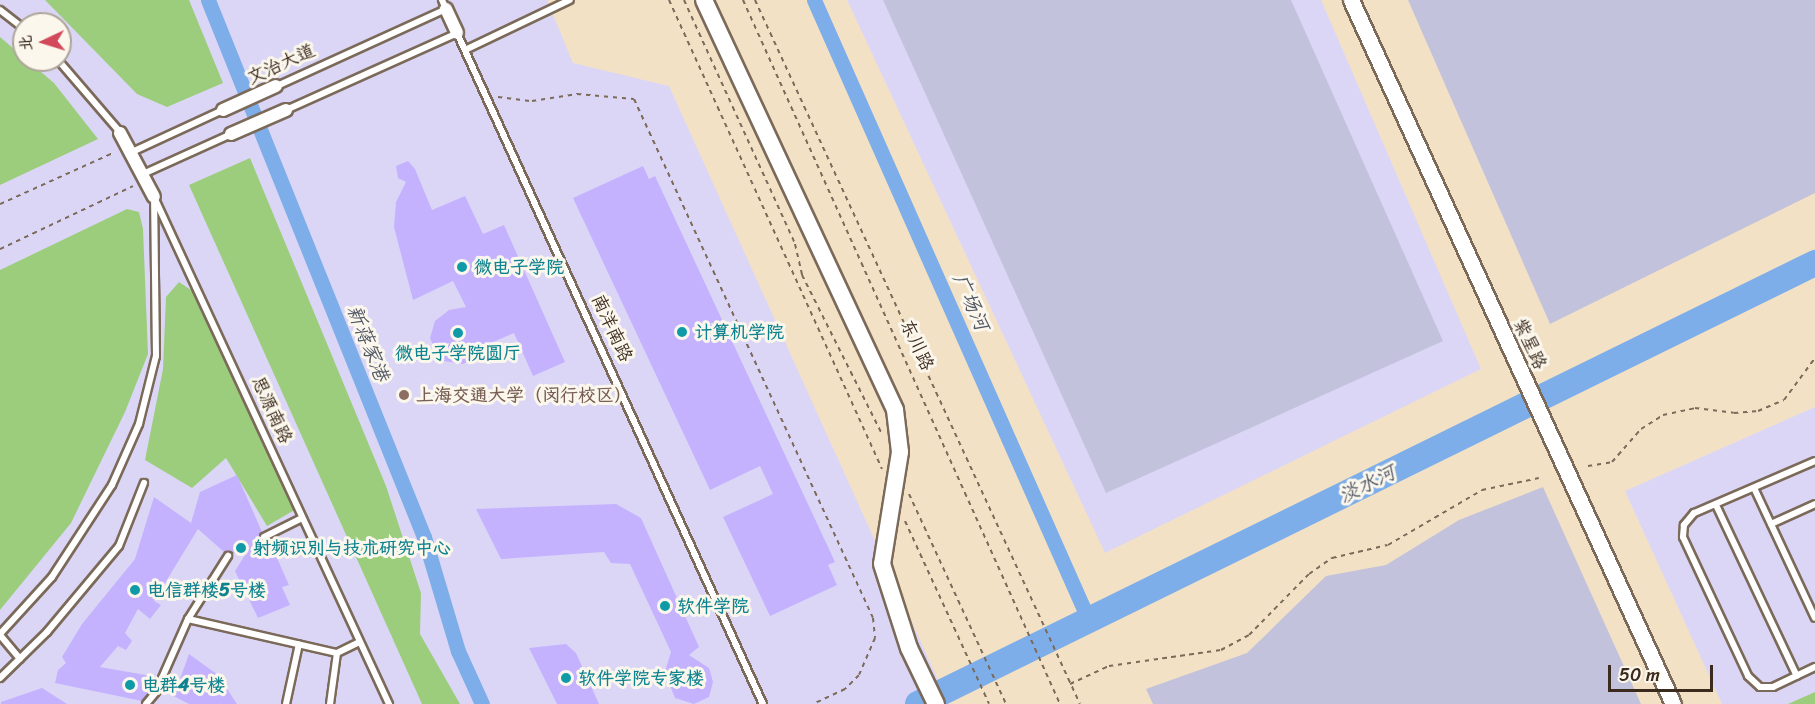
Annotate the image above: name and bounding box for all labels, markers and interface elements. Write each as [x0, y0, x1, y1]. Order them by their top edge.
north arrow [12, 12, 72, 72]
text: 北 [11, 34, 41, 52]
street label: 文治大道 [244, 39, 318, 89]
place label: 微电子学院 [474, 256, 564, 278]
marker: 微电子学院 [455, 260, 469, 274]
water label: 广场河 [948, 270, 994, 334]
street label: 南洋南路 [587, 291, 637, 365]
water label: 新蒋家港 [342, 301, 394, 385]
street label: 紫星路 [1509, 315, 1551, 373]
street label: 东川路 [896, 316, 938, 374]
place label: 计算机学院 [694, 321, 784, 343]
marker: 计算机学院 [675, 325, 689, 339]
marker: 微电子学院圆厅 [451, 326, 465, 340]
place label: 微电子学院圆厅 [395, 342, 521, 364]
street label: 思源南路 [247, 373, 297, 447]
place label: 上海交通大学（闵行校区） [416, 384, 632, 406]
marker: 上海交通大学（闵行校区） [397, 388, 411, 402]
water label: 淡水河 [1335, 460, 1399, 508]
place label: 射频识别与技术研究中心 [253, 537, 451, 559]
marker: 射频识别与技术研究中心 [234, 541, 248, 555]
place label: 电信群楼5号楼 [147, 579, 266, 601]
marker: 电信群楼5号楼 [128, 583, 142, 597]
place label: 软件学院 [677, 595, 749, 617]
marker: 软件学院 [658, 599, 672, 613]
scale bar [1611, 653, 1716, 691]
text: 50 m [1619, 659, 1660, 691]
place label: 软件学院专家楼 [578, 667, 704, 689]
marker: 软件学院专家楼 [559, 671, 573, 685]
place label: 电群4号楼 [142, 674, 225, 696]
marker: 电群4号楼 [123, 678, 137, 692]

